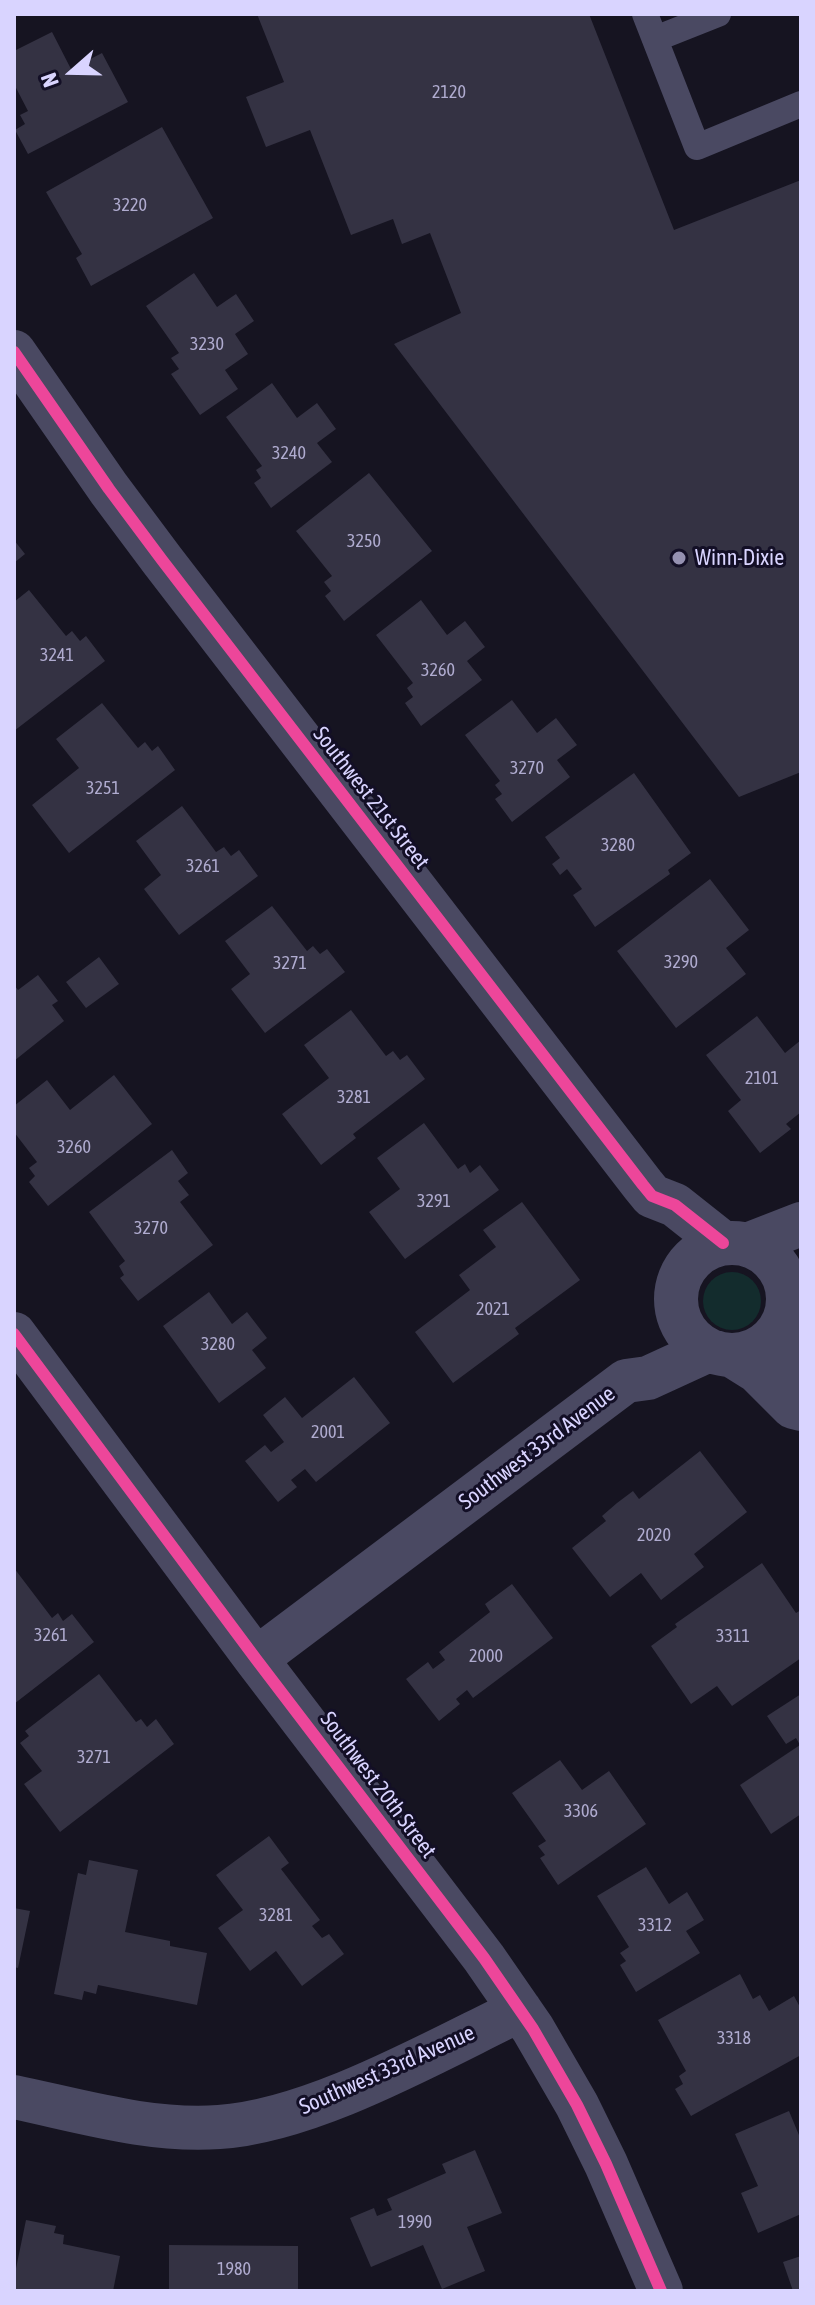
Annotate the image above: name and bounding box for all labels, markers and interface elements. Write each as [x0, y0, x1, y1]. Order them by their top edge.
north arrow [32, 32, 112, 112]
text: N [35, 70, 64, 91]
house number: 2120 [432, 81, 466, 103]
house number: 3220 [113, 194, 147, 216]
house number: 3230 [190, 333, 224, 355]
house number: 3240 [272, 442, 306, 464]
house number: 3250 [347, 530, 381, 552]
place label: Winn-Dixie [695, 545, 784, 571]
marker: Winn-Dixie [670, 549, 688, 567]
house number: 3241 [40, 644, 74, 666]
house number: 3260 [421, 659, 455, 681]
street label: Southwest 21st Street [307, 722, 435, 874]
house number: 3270 [510, 757, 544, 779]
house number: 3251 [86, 777, 120, 799]
house number: 3280 [601, 834, 635, 856]
house number: 3261 [186, 855, 220, 877]
house number: 3290 [664, 951, 698, 973]
house number: 3271 [273, 952, 307, 974]
house number: 2101 [745, 1067, 779, 1089]
house number: 3281 [337, 1086, 371, 1108]
house number: 3260 [57, 1136, 91, 1158]
house number: 3291 [417, 1190, 451, 1212]
house number: 3270 [134, 1217, 168, 1239]
house number: 2021 [476, 1298, 510, 1320]
house number: 3280 [201, 1333, 235, 1355]
street label: Southwest 33rd Avenue [454, 1381, 620, 1515]
house number: 2001 [311, 1421, 345, 1443]
house number: 2020 [637, 1524, 671, 1546]
house number: 3261 [34, 1624, 68, 1646]
house number: 3311 [716, 1625, 750, 1647]
house number: 2000 [469, 1645, 503, 1667]
street label: Southwest 20th Street [314, 1707, 442, 1863]
house number: 3271 [77, 1746, 111, 1768]
house number: 3306 [564, 1800, 598, 1822]
house number: 3281 [259, 1904, 293, 1926]
house number: 3312 [638, 1914, 672, 1936]
street label: Southwest 33rd Avenue [295, 2020, 479, 2120]
house number: 3318 [717, 2027, 751, 2049]
house number: 1990 [398, 2211, 432, 2233]
house number: 1980 [217, 2258, 251, 2280]

